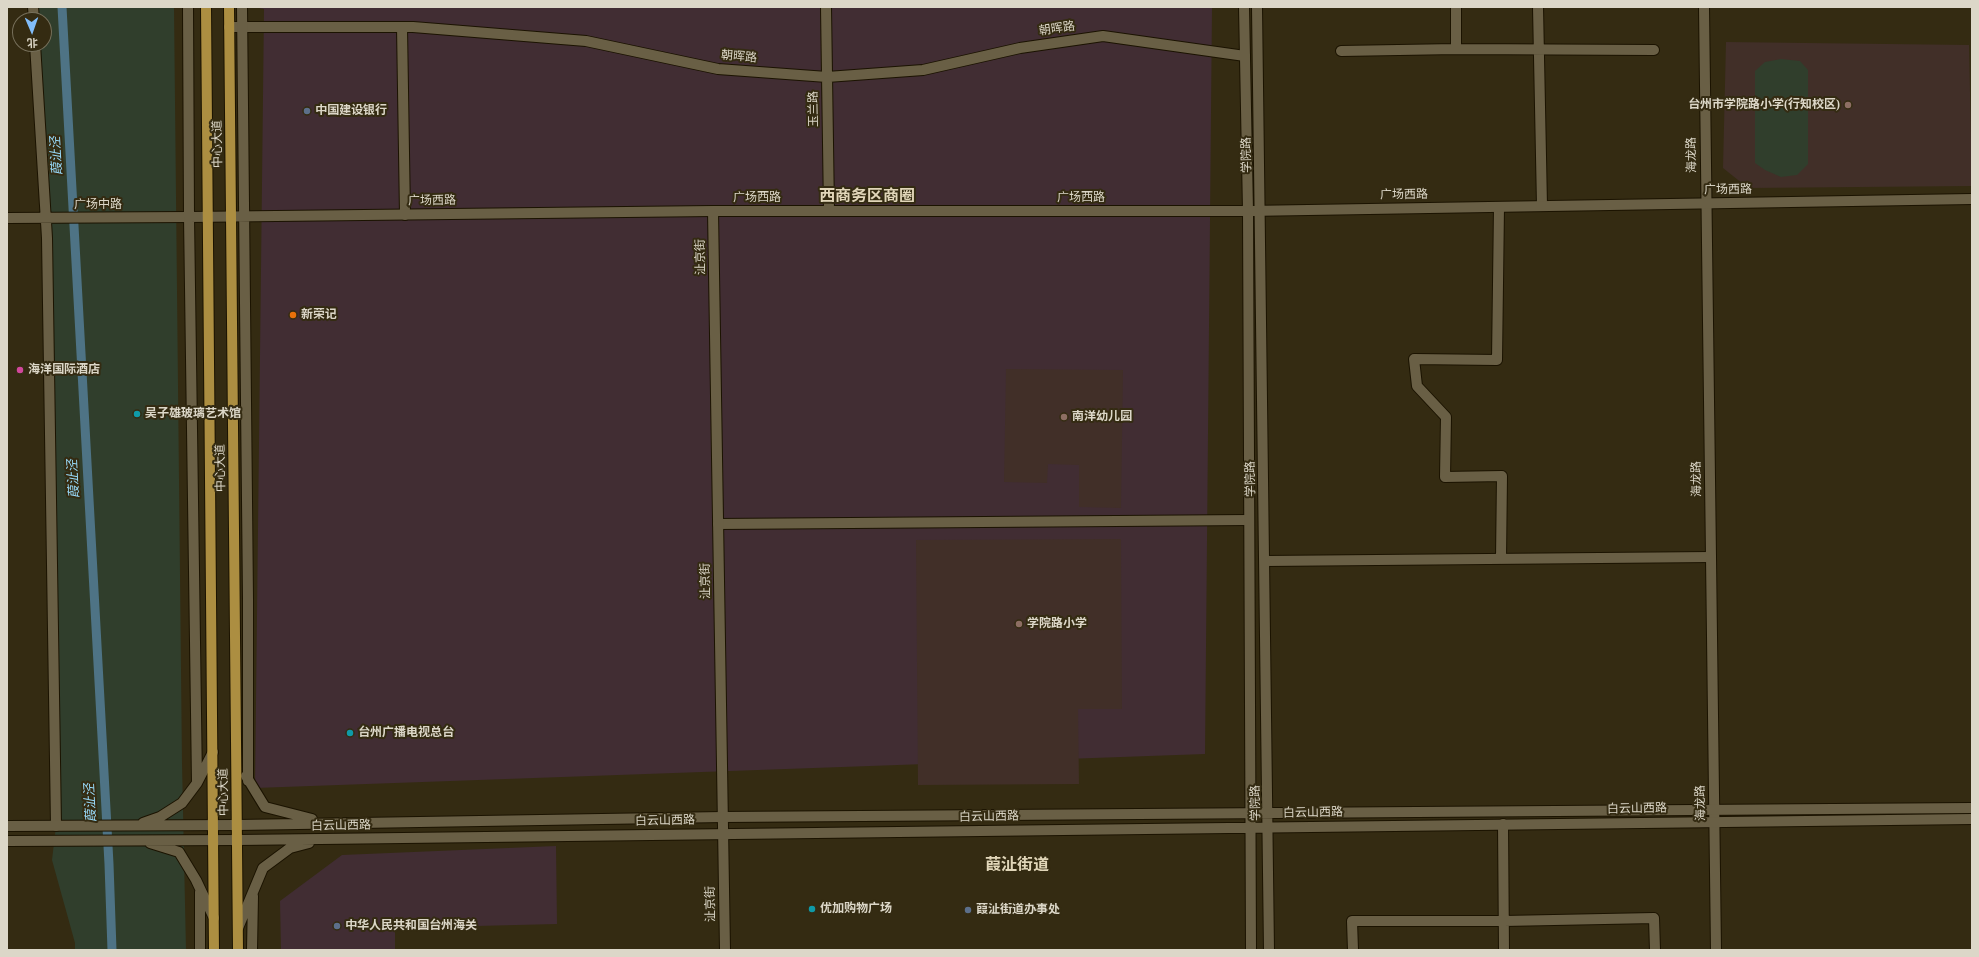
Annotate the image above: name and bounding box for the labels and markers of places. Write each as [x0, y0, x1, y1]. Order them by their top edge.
place label: 台州市学院路小学(行知校区) [1688, 98, 1840, 112]
marker: 台州市学院路小学(行知校区) [1843, 100, 1853, 110]
place label: 中国建设银行 [315, 104, 387, 118]
marker: 中国建设银行 [302, 106, 312, 116]
place label: 新荣记 [301, 308, 337, 322]
marker: 新荣记 [288, 310, 298, 320]
place label: 海洋国际酒店 [28, 363, 100, 377]
marker: 海洋国际酒店 [15, 365, 25, 375]
place label: 吴子雄玻璃艺术馆 [145, 407, 241, 421]
marker: 吴子雄玻璃艺术馆 [132, 409, 142, 419]
place label: 南洋幼儿园 [1072, 410, 1132, 424]
marker: 南洋幼儿园 [1059, 412, 1069, 422]
place label: 学院路小学 [1027, 617, 1087, 631]
marker: 学院路小学 [1014, 619, 1024, 629]
place label: 台州广播电视总台 [358, 726, 454, 740]
marker: 台州广播电视总台 [345, 728, 355, 738]
place label: 优加购物广场 [820, 902, 892, 916]
place label: 葭沚街道办事处 [976, 903, 1060, 917]
marker: 优加购物广场 [807, 904, 817, 914]
marker: 葭沚街道办事处 [963, 905, 973, 915]
place label: 中华人民共和国台州海关 [345, 919, 477, 933]
marker: 中华人民共和国台州海关 [332, 921, 342, 931]

